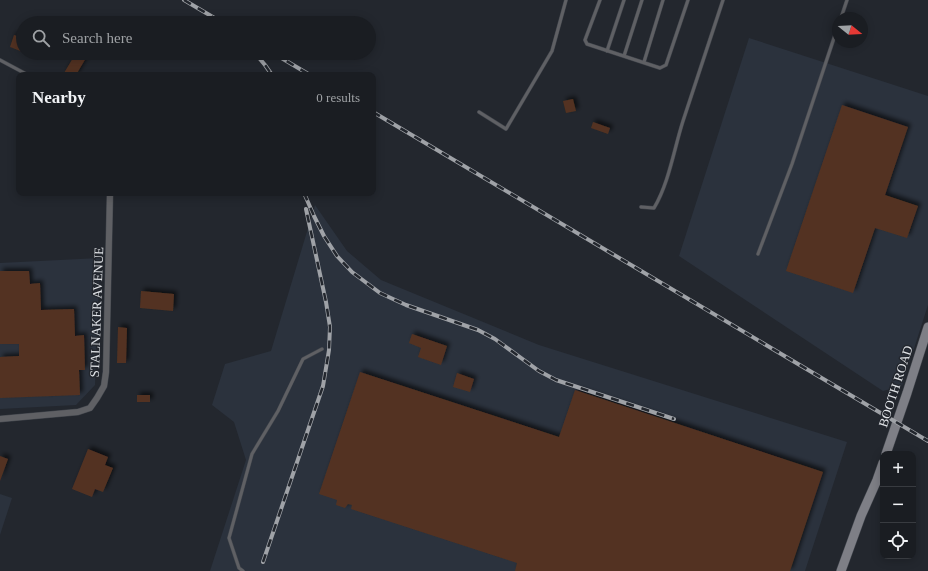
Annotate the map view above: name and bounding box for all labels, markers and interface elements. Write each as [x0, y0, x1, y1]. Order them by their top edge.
north arrow [832, 12, 868, 48]
search box [16, 16, 376, 60]
icon: search [30, 27, 52, 49]
text: Search here [62, 30, 132, 46]
text: Nearby [32, 88, 86, 107]
text: 0 results [316, 90, 360, 105]
street label: STALNAKER AVENUE [87, 246, 106, 378]
street label: BOOTH ROAD [875, 343, 916, 429]
map controls [880, 451, 916, 559]
button: + [880, 451, 916, 487]
button: − [880, 487, 916, 523]
button: locate [880, 523, 916, 559]

